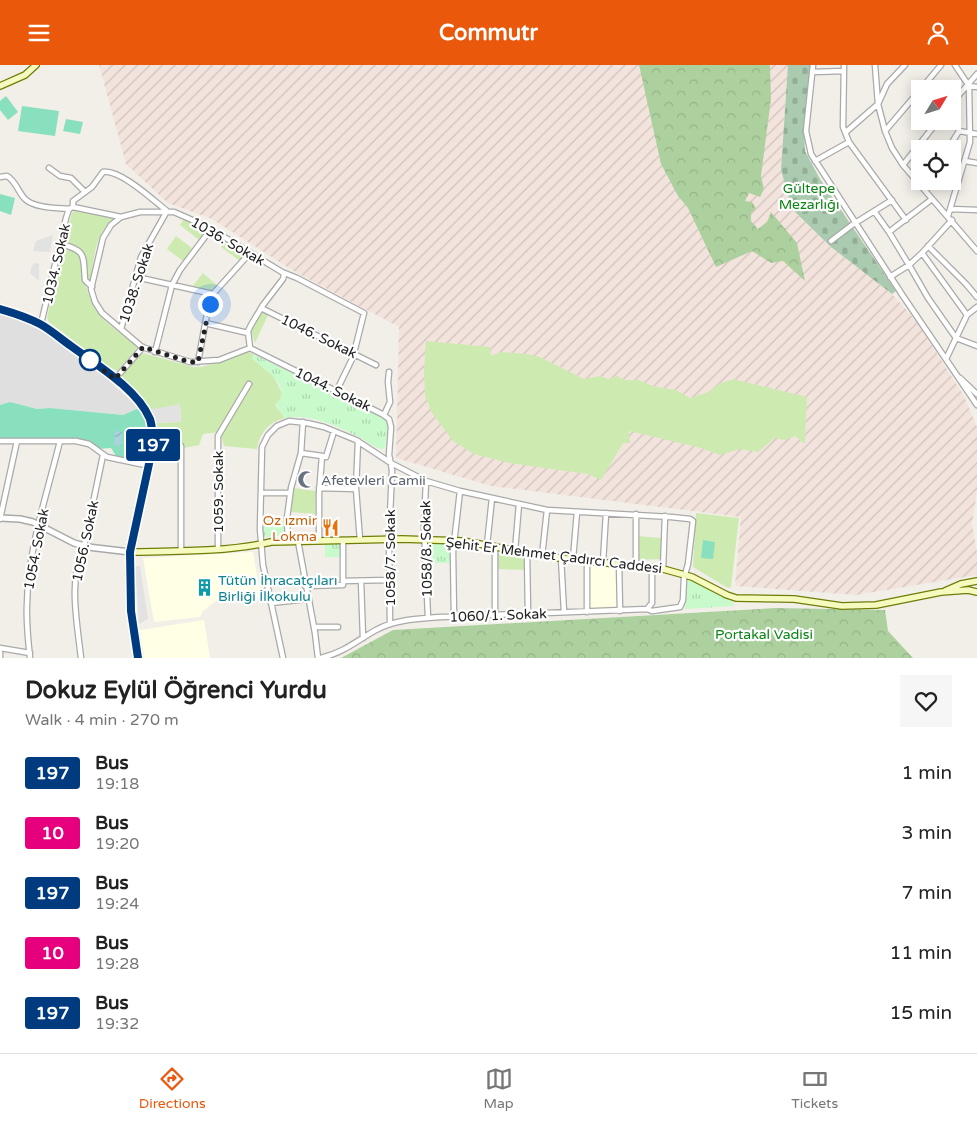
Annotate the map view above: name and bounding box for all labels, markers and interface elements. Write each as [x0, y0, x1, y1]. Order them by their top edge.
icon: menu [25, 19, 53, 47]
icon: person [924, 19, 952, 47]
text: Commutr [439, 20, 538, 46]
north arrow [911, 80, 961, 130]
map controls [911, 80, 961, 190]
button: locate [911, 140, 961, 190]
park label: Gültepe Mezarlığı [779, 180, 839, 213]
street label: 1036. Sokak [188, 213, 268, 270]
street label: 1034. Sokak [39, 222, 74, 306]
street label: 1038. Sokak [116, 241, 157, 325]
your location [198, 292, 223, 317]
street label: 1046. Sokak [278, 311, 360, 362]
unlabelled marker [79, 349, 101, 371]
street label: 1044. Sokak [292, 364, 374, 415]
line badge: 197 [124, 429, 182, 461]
text: 197 [136, 434, 170, 456]
street label: 1059. Sokak [210, 450, 227, 533]
mosque icon: Afetevleri Camii [297, 470, 317, 490]
place label: Afetevleri Camii [321, 472, 426, 489]
street label: 1056. Sokak [69, 499, 102, 583]
street label: 1058/8. Sokak [417, 500, 436, 598]
street label: 1054. Sokak [20, 507, 53, 591]
street label: 1058/7. Sokak [382, 509, 399, 607]
place label: Oz ızmir Lokma [263, 512, 318, 545]
restaurant icon: Oz ızmir Lokma [321, 518, 341, 538]
street label: Şehit Er Mehmet Çadırcı Caddesi [445, 534, 663, 577]
place label: Tütün İhracatçıları Birliği İlkokulu [218, 572, 337, 605]
building icon: Tütün İhracatçıları Birliği İlkokulu [194, 578, 214, 598]
street label: 1060/1. Sokak [449, 605, 547, 626]
park label: Portakal Vadisi [715, 626, 813, 643]
button: heart [900, 675, 952, 727]
text: Dokuz Eylül Öğrenci Yurdu [25, 676, 327, 705]
text: Walk · 4 min · 270 m [25, 710, 179, 730]
text: Bus [95, 752, 129, 774]
text: 197 [36, 762, 69, 784]
text: 1 min [901, 762, 952, 784]
text: 19:18 [95, 774, 139, 794]
text: Bus [95, 812, 129, 834]
text: 10 [41, 822, 64, 844]
text: 3 min [901, 822, 952, 844]
text: 19:20 [95, 834, 139, 854]
text: Bus [95, 872, 129, 894]
text: 197 [36, 882, 69, 904]
text: 7 min [901, 882, 952, 904]
text: 19:24 [95, 894, 139, 914]
text: Bus [95, 932, 129, 954]
text: 10 [41, 942, 64, 964]
text: 11 min [889, 942, 952, 964]
text: 19:28 [95, 954, 139, 974]
text: Bus [95, 992, 129, 1014]
text: 197 [36, 1002, 69, 1024]
text: 15 min [889, 1002, 952, 1024]
text: 19:32 [95, 1014, 139, 1034]
tab: Directions [139, 1065, 206, 1112]
tab: Map [483, 1065, 514, 1112]
tab: Tickets [791, 1065, 838, 1112]

